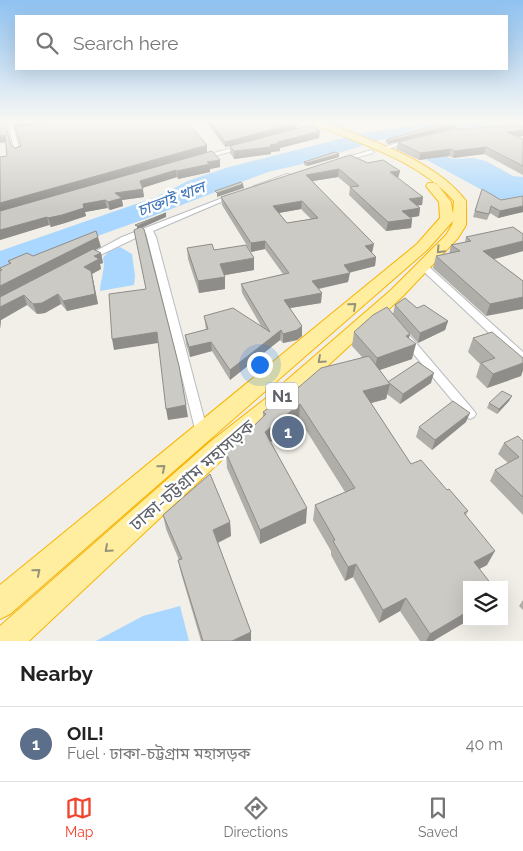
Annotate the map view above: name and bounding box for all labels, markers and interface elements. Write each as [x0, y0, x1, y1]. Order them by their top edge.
search box [15, 15, 508, 70]
icon: search [33, 29, 61, 57]
text: Search here [73, 32, 179, 54]
water label: চাক্তাই খাল [135, 176, 211, 221]
one-way arrow [437, 244, 446, 253]
one-way arrow [347, 303, 356, 312]
your location [247, 352, 273, 378]
one-way arrow [318, 354, 327, 363]
road number: N1 [266, 382, 298, 410]
pin: 1 [272, 413, 304, 451]
street label: ঢাকা-চট্টগ্রাম মহাসড়ক [125, 415, 259, 535]
one-way arrow [156, 465, 165, 473]
one-way arrow [104, 543, 113, 552]
one-way arrow [32, 569, 41, 578]
map controls [463, 581, 508, 626]
button: layers [463, 581, 508, 626]
text: Nearby [20, 661, 93, 686]
text: OIL! [67, 722, 104, 744]
text: 1 [32, 735, 40, 754]
text: 40 m [466, 735, 503, 754]
text: Fuel · ঢাকা-চট্টগ্রাম মহাসড়ক [67, 744, 251, 763]
tab: Map [65, 794, 93, 840]
tab: Directions [223, 794, 288, 840]
tab: Saved [418, 794, 458, 840]

